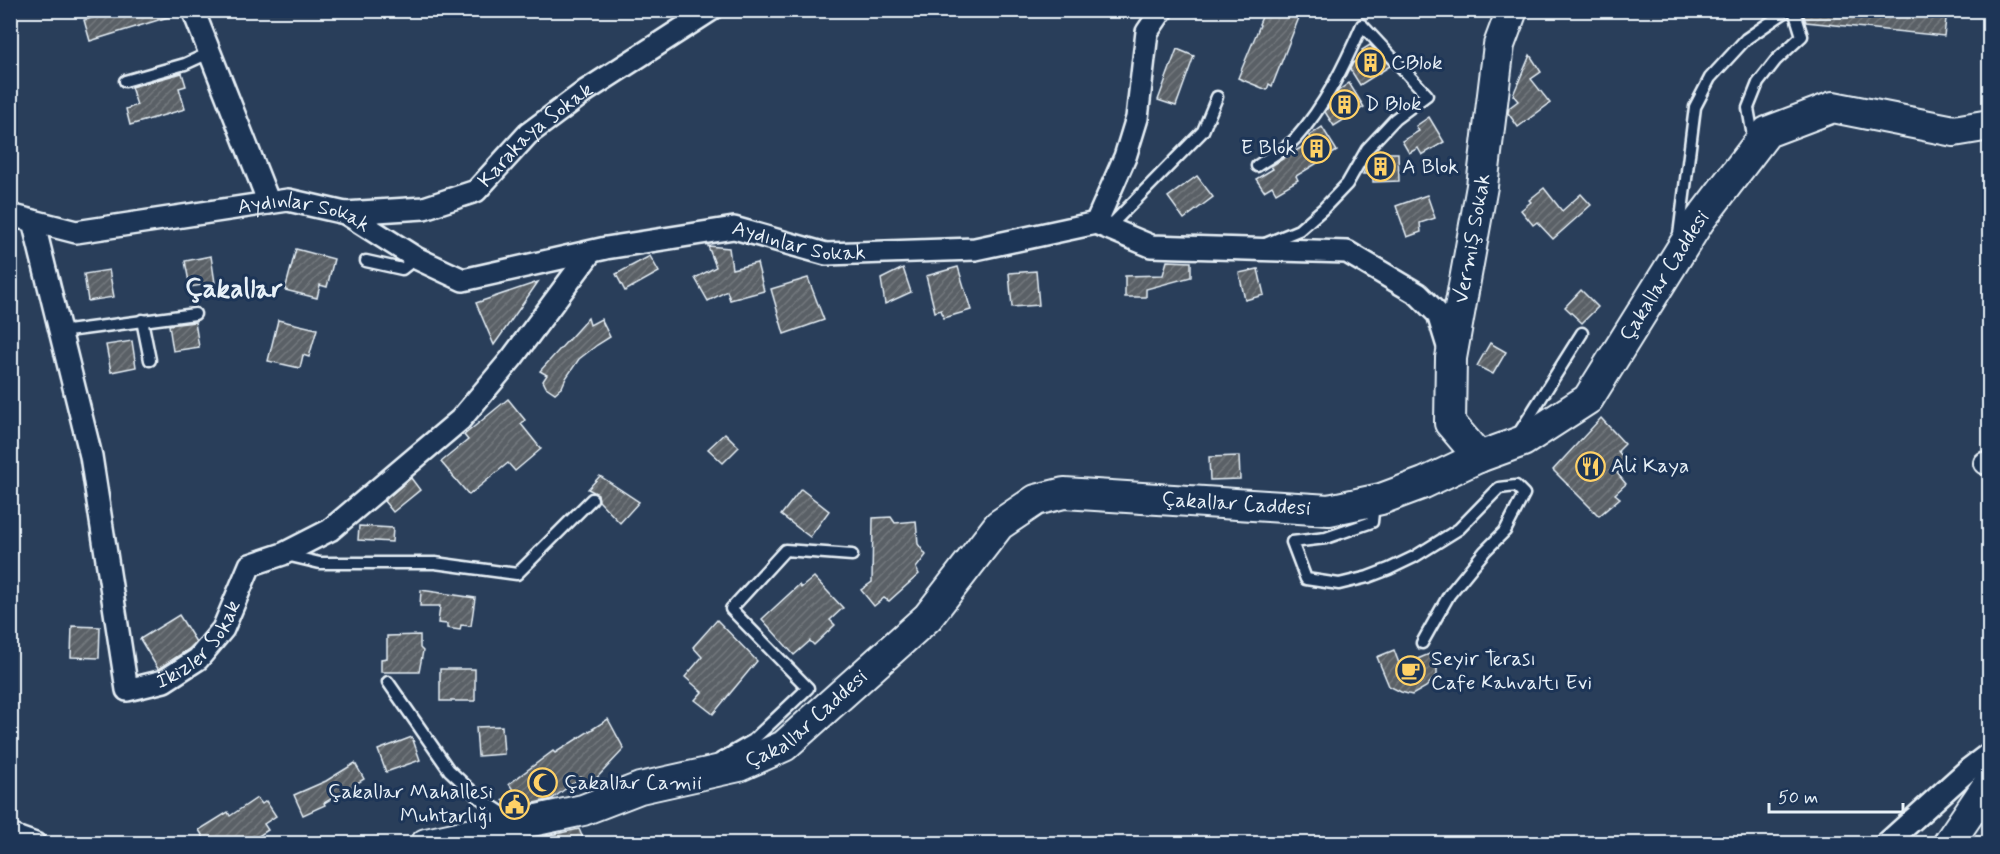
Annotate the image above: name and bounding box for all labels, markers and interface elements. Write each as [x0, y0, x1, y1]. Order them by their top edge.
building icon: CBlok [1354, 47, 1386, 79]
place label: CBlok [1391, 49, 1443, 77]
street label: Karakaya Sokak [472, 76, 599, 194]
building icon: D Blok [1328, 88, 1360, 120]
place label: D Blok [1365, 90, 1422, 118]
building icon: E Blok [1301, 132, 1333, 164]
place label: E Blok [1241, 134, 1296, 162]
building icon: A Blok [1365, 151, 1397, 183]
place label: A Blok [1402, 153, 1459, 181]
street label: Vermiş Sokak [1447, 172, 1497, 306]
street label: Aydınlar Sokak [236, 186, 376, 239]
street label: Çakallar Caddesi [1613, 205, 1716, 347]
street label: Aydınlar Sokak [729, 214, 866, 268]
district label: Çakallar [185, 272, 284, 307]
restaurant icon: Ali Kaya [1574, 450, 1606, 482]
place label: Ali Kaya [1611, 452, 1689, 480]
street label: Çakallar Caddesi [1161, 485, 1312, 523]
street label: İkizler Sokak [154, 596, 248, 696]
place label: Seyir Terası Cafe Kahvaltı Evi [1431, 645, 1592, 697]
cafe icon: Seyir Terası Cafe Kahvaltı Evi [1394, 655, 1426, 687]
street label: Çakallar Caddesi [741, 663, 874, 775]
mosque icon: Çakallar Camii [527, 767, 559, 799]
place label: Çakallar Camii [564, 769, 702, 797]
scale bar [1769, 776, 1902, 814]
place label: Çakallar Mahallesi Muhtarlığı [328, 778, 493, 830]
text: 50 m [1778, 786, 1818, 810]
public building icon: Çakallar Mahallesi Muhtarlığı [498, 788, 530, 820]

